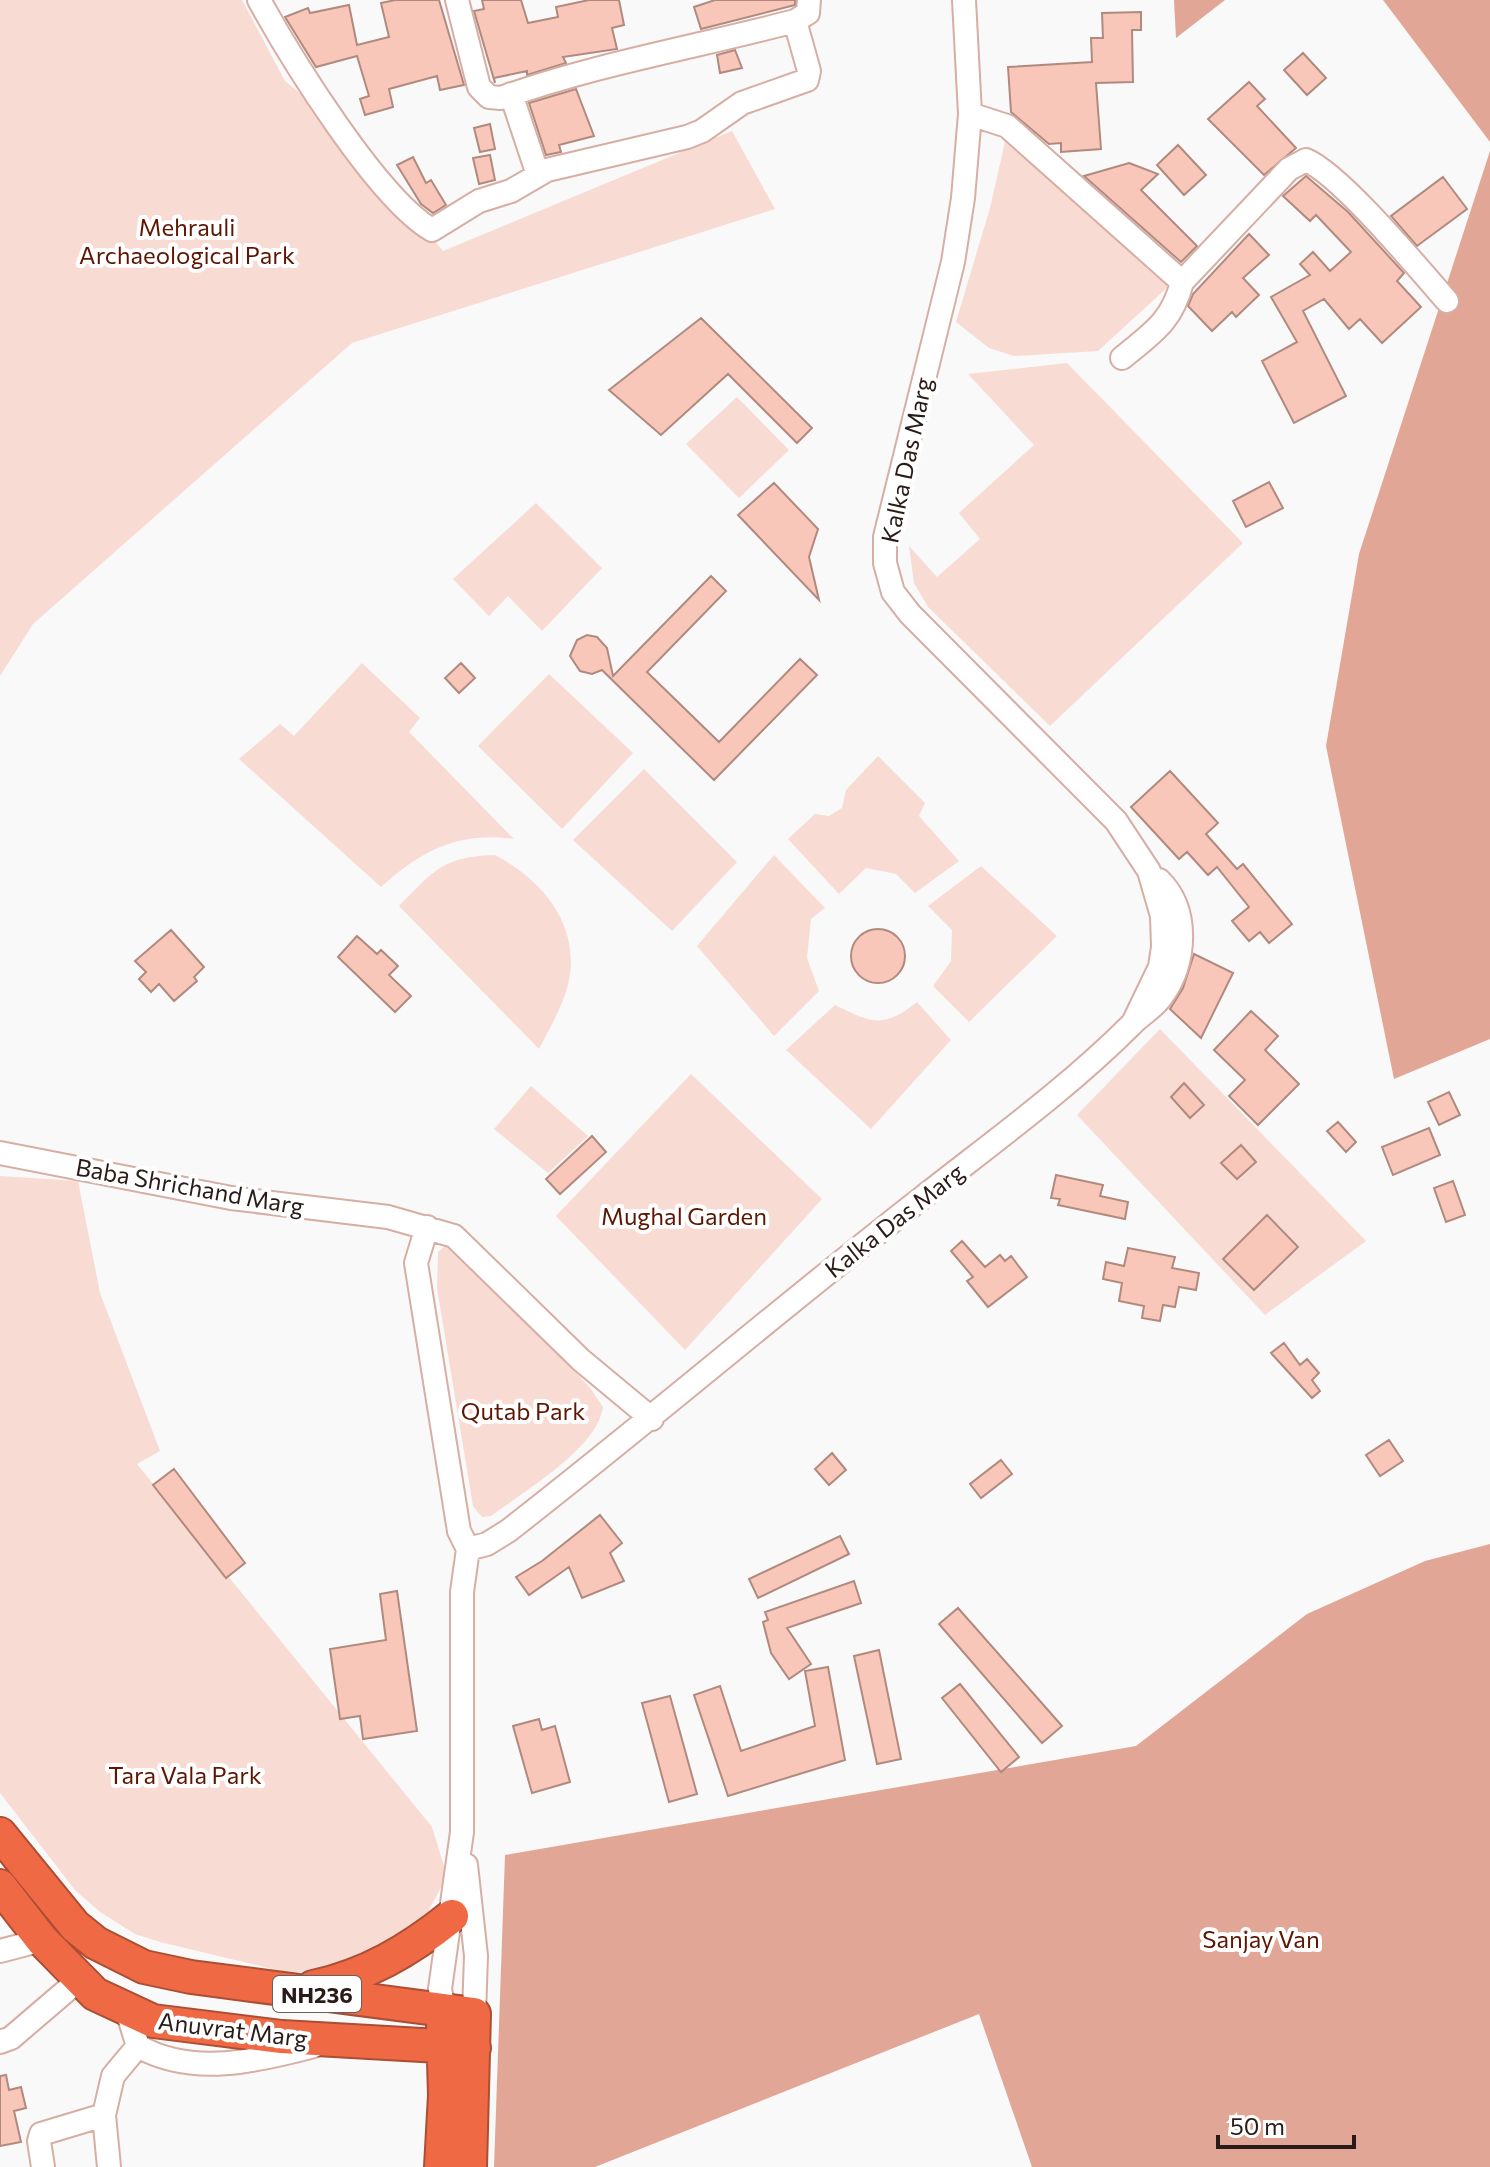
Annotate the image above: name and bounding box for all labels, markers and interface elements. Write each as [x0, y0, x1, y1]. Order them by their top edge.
park label: Mehrauli Archaeological Park [79, 212, 295, 269]
street label: Kalka Das Marg [874, 375, 938, 545]
street label: Baba Shrichand Marg [74, 1152, 306, 1220]
street label: Kalka Das Marg [819, 1157, 969, 1283]
park label: Mughal Garden [601, 1201, 767, 1230]
park label: Qutab Park [461, 1396, 585, 1425]
park label: Tara Vala Park [108, 1760, 262, 1789]
park label: Sanjay Van [1202, 1924, 1320, 1953]
road number: NH236 [273, 1976, 361, 2012]
street label: Anuvrat Marg [157, 2005, 309, 2053]
scale bar [1218, 2099, 1354, 2149]
text: 50 m [1230, 2111, 1285, 2140]

